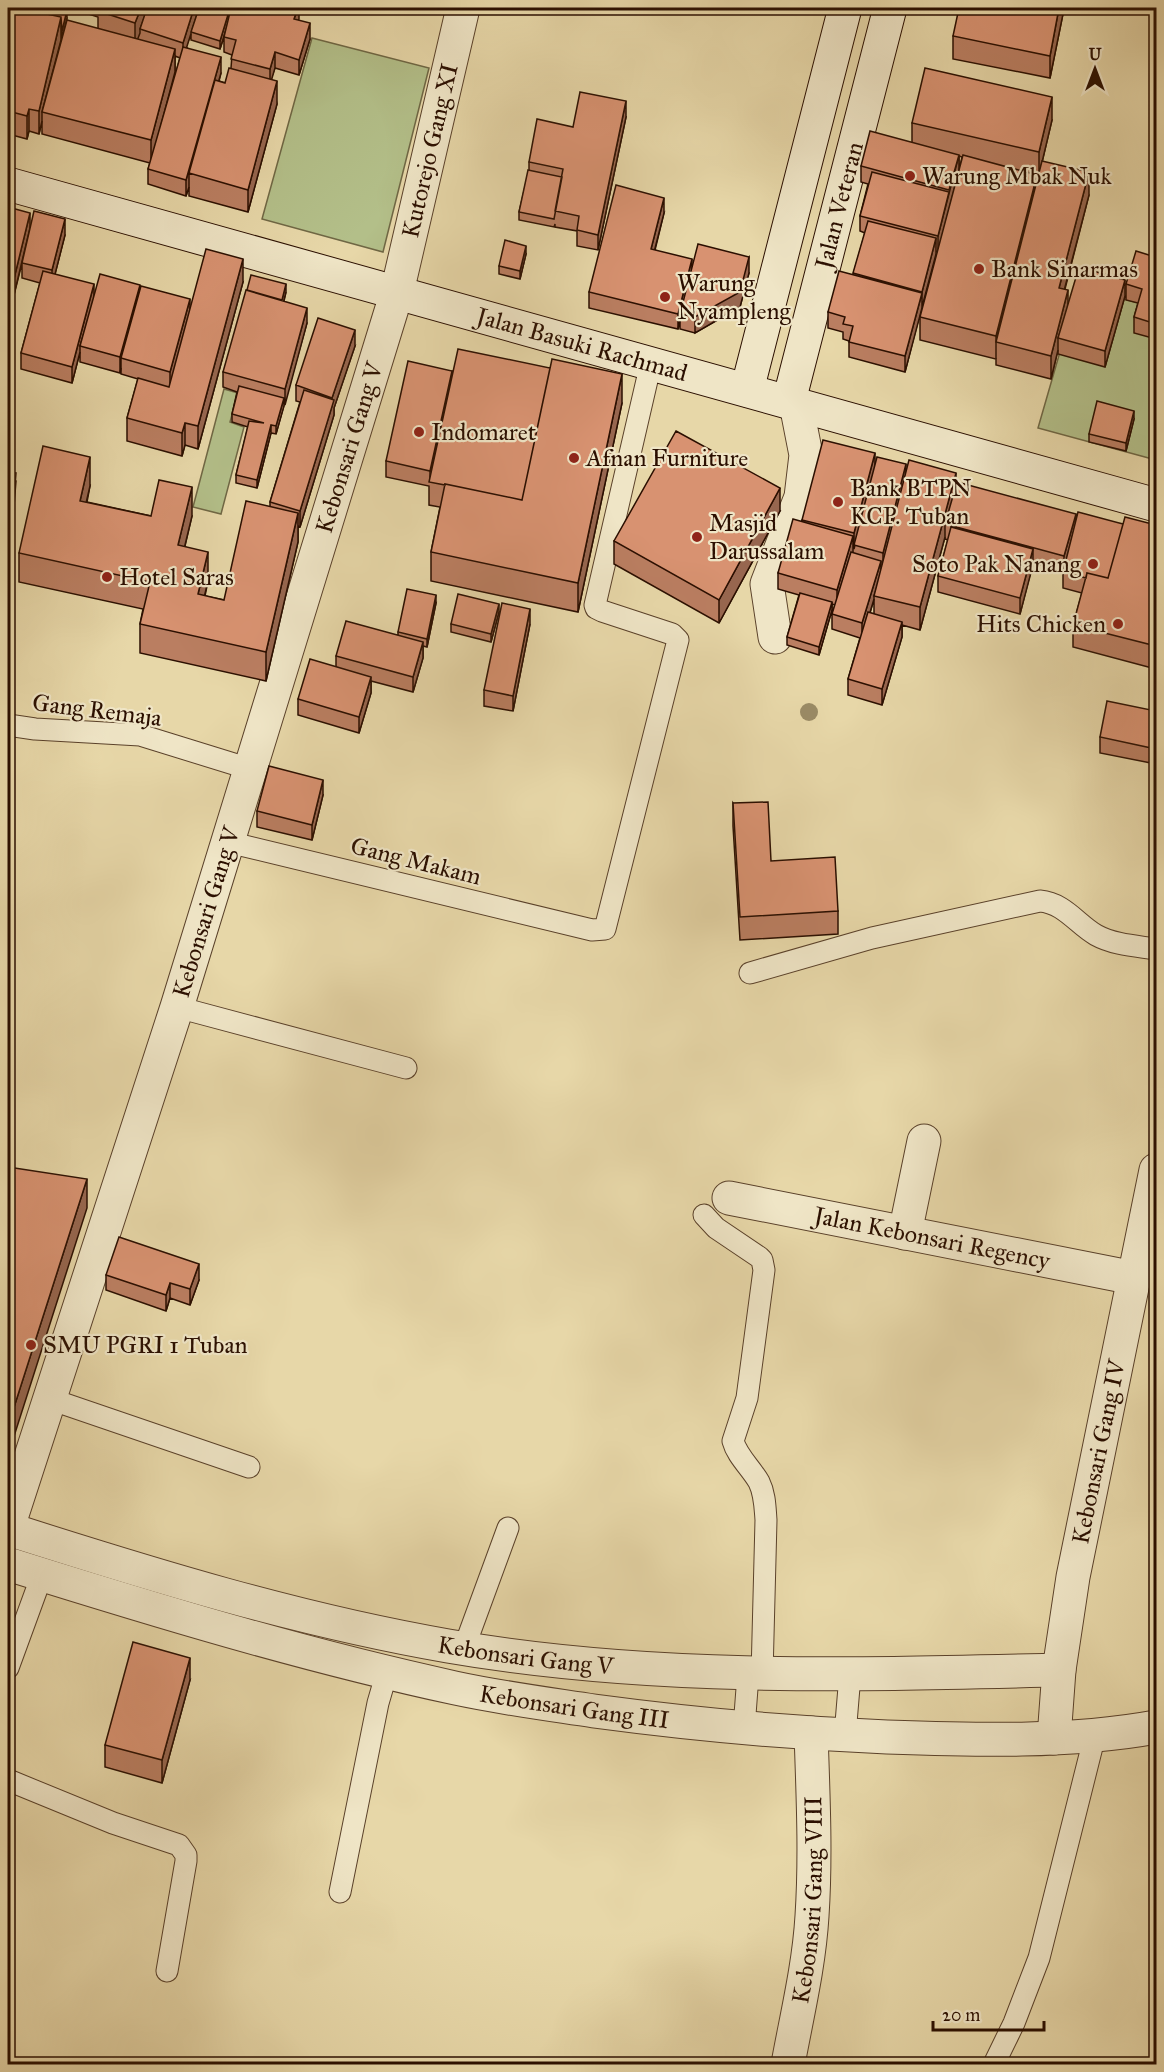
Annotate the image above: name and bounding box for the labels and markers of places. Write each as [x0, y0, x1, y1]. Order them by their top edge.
place label: Warung Mbak Nuk [922, 161, 1113, 191]
marker: Warung Mbak Nuk [903, 169, 917, 183]
place label: Bank Sinarmas [991, 254, 1138, 284]
marker: Bank Sinarmas [972, 262, 986, 276]
place label: Warung Nyampleng [677, 268, 792, 326]
marker: Warung Nyampleng [658, 290, 672, 304]
place label: Indomaret [431, 417, 537, 447]
marker: Indomaret [412, 425, 426, 439]
place label: Afnan Furniture [585, 443, 748, 473]
marker: Afnan Furniture [567, 451, 581, 465]
place label: Bank BTPN KCP. Tuban [850, 473, 972, 531]
marker: Bank BTPN KCP. Tuban [831, 495, 845, 509]
place label: Masjid Darussalam [709, 508, 824, 566]
marker: Masjid Darussalam [690, 530, 704, 544]
place label: Soto Pak Nanang [912, 549, 1082, 579]
marker: Soto Pak Nanang [1086, 557, 1100, 571]
place label: Hotel Saras [119, 562, 234, 592]
marker: Hotel Saras [100, 570, 114, 584]
place label: Hits Chicken [976, 609, 1106, 639]
marker: Hits Chicken [1111, 617, 1125, 631]
place label: SMU PGRI 1 Tuban [43, 1330, 248, 1360]
marker: SMU PGRI 1 Tuban [24, 1338, 38, 1352]

